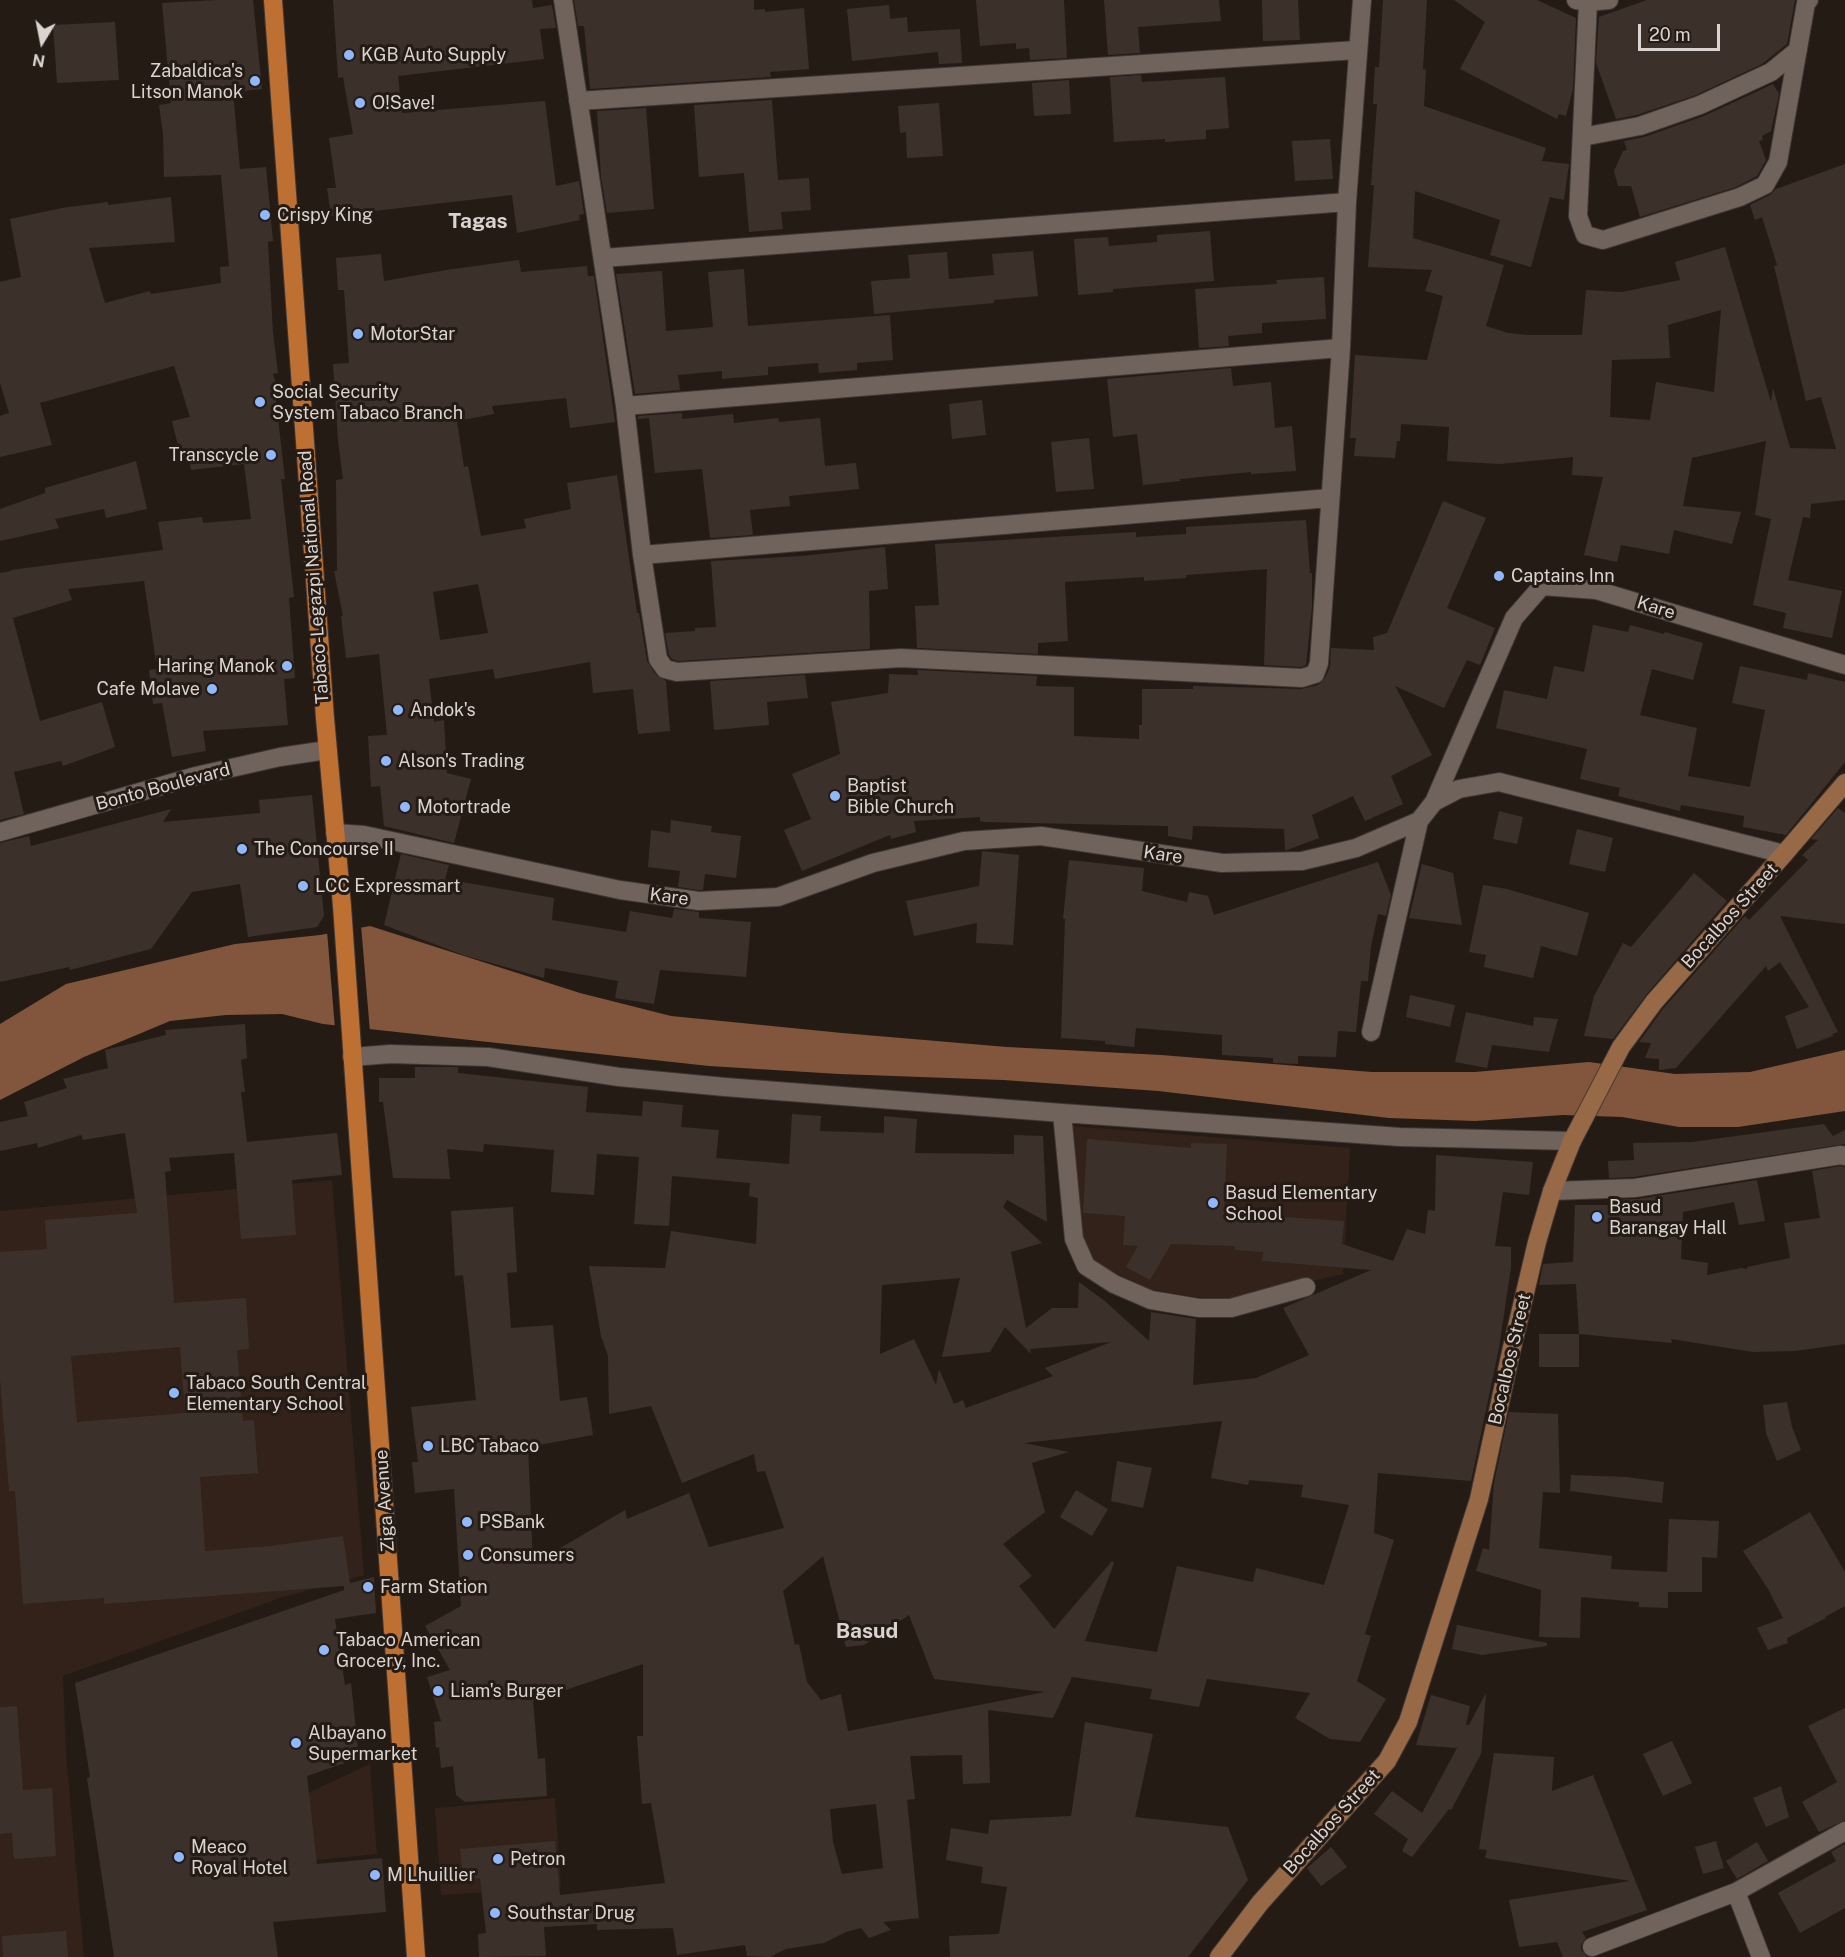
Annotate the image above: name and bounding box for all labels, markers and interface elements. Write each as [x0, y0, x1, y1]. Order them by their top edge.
north arrow [12, 12, 72, 72]
scale bar [1641, 12, 1724, 50]
text: 20 m [1649, 24, 1691, 45]
place label: KGB Auto Supply [361, 44, 506, 66]
marker: KGB Auto Supply [342, 48, 356, 62]
text: N [31, 50, 47, 71]
place label: Zabaldica's Litson Manok [131, 60, 243, 103]
marker: Zabaldica's Litson Manok [248, 74, 262, 88]
place label: O!Save! [372, 92, 435, 114]
marker: O!Save! [353, 96, 367, 110]
place label: Crispy King [277, 204, 373, 226]
marker: Crispy King [258, 208, 272, 222]
district label: Tagas [448, 209, 508, 235]
place label: MotorStar [370, 323, 455, 345]
marker: MotorStar [351, 327, 365, 341]
place label: Social Security System Tabaco Branch [272, 381, 463, 424]
marker: Social Security System Tabaco Branch [253, 395, 267, 409]
place label: Transcycle [169, 444, 259, 466]
marker: Transcycle [264, 448, 278, 462]
street label: Tabaco-Legazpi National Road [294, 450, 334, 704]
place label: Captains Inn [1511, 565, 1615, 587]
marker: Captains Inn [1492, 569, 1506, 583]
street label: Kare [1634, 592, 1678, 624]
place label: Haring Manok [157, 655, 275, 677]
marker: Haring Manok [280, 659, 294, 673]
place label: Cafe Molave [96, 678, 200, 700]
marker: Cafe Molave [205, 682, 219, 696]
place label: Andok's [410, 699, 476, 721]
marker: Andok's [391, 703, 405, 717]
place label: Alson's Trading [398, 750, 525, 772]
marker: Alson's Trading [379, 754, 393, 768]
street label: Bonto Boulevard [94, 759, 232, 815]
place label: Baptist Bible Church [847, 775, 954, 818]
marker: Baptist Bible Church [828, 789, 842, 803]
place label: Motortrade [417, 796, 511, 818]
marker: Motortrade [398, 800, 412, 814]
place label: The Concourse II [254, 838, 394, 860]
marker: The Concourse II [235, 842, 249, 856]
street label: Kare [1142, 842, 1184, 868]
street label: Bocalbos Street [1677, 859, 1783, 973]
place label: LCC Expressmart [315, 875, 461, 897]
marker: LCC Expressmart [296, 879, 310, 893]
street label: Kare [648, 884, 690, 910]
place label: Basud Elementary School [1225, 1182, 1377, 1224]
marker: Basud Elementary School [1206, 1196, 1220, 1210]
place label: Basud Barangay Hall [1609, 1196, 1727, 1238]
marker: Basud Barangay Hall [1590, 1210, 1604, 1224]
street label: Bocalbos Street [1484, 1291, 1536, 1427]
place label: Tabaco South Central Elementary School [186, 1372, 367, 1414]
marker: Tabaco South Central Elementary School [167, 1386, 181, 1400]
place label: LBC Tabaco [440, 1435, 539, 1457]
marker: LBC Tabaco [421, 1439, 435, 1453]
street label: Ziga Avenue [371, 1449, 399, 1553]
place label: PSBank [479, 1511, 545, 1533]
marker: PSBank [460, 1515, 474, 1529]
place label: Consumers [480, 1544, 574, 1566]
marker: Consumers [461, 1548, 475, 1562]
place label: Farm Station [380, 1576, 488, 1598]
marker: Farm Station [361, 1580, 375, 1594]
district label: Basud [836, 1619, 898, 1645]
place label: Tabaco American Grocery, Inc. [336, 1629, 480, 1672]
marker: Tabaco American Grocery, Inc. [317, 1643, 331, 1657]
place label: Liam's Burger [450, 1680, 564, 1702]
marker: Liam's Burger [431, 1684, 445, 1698]
place label: Albayano Supermarket [308, 1722, 418, 1764]
marker: Albayano Supermarket [289, 1736, 303, 1750]
street label: Bocalbos Street [1279, 1765, 1385, 1879]
place label: Meaco Royal Hotel [191, 1836, 288, 1878]
place label: Petron [510, 1848, 566, 1870]
marker: Meaco Royal Hotel [172, 1850, 186, 1864]
marker: Petron [491, 1852, 505, 1866]
place label: M Lhuillier [387, 1864, 475, 1886]
marker: M Lhuillier [368, 1868, 382, 1882]
place label: Southstar Drug [507, 1902, 635, 1924]
marker: Southstar Drug [488, 1906, 502, 1920]

